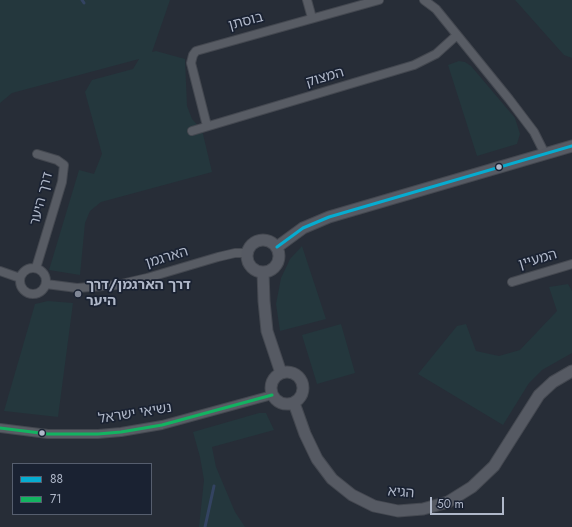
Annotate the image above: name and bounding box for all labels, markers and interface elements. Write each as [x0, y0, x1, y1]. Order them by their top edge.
street label: בוסתן [227, 9, 265, 35]
street label: המצוק [304, 65, 346, 91]
unlabelled marker [494, 162, 504, 172]
street label: דרך היער [27, 170, 57, 228]
street label: הארגמן [144, 244, 190, 272]
street label: המעיין [517, 247, 559, 273]
place label: דרך הארגמן/דרך היער [86, 278, 191, 310]
marker: דרך הארגמן/דרך היער [73, 289, 83, 299]
street label: נשיאי ישראל [97, 400, 173, 428]
unlabelled marker [37, 428, 47, 438]
legend [12, 463, 152, 515]
text: 88 [50, 470, 63, 488]
street label: הגיא [387, 484, 415, 502]
scale bar [432, 489, 506, 515]
text: 71 [50, 490, 62, 508]
text: 50 m [437, 495, 464, 513]

